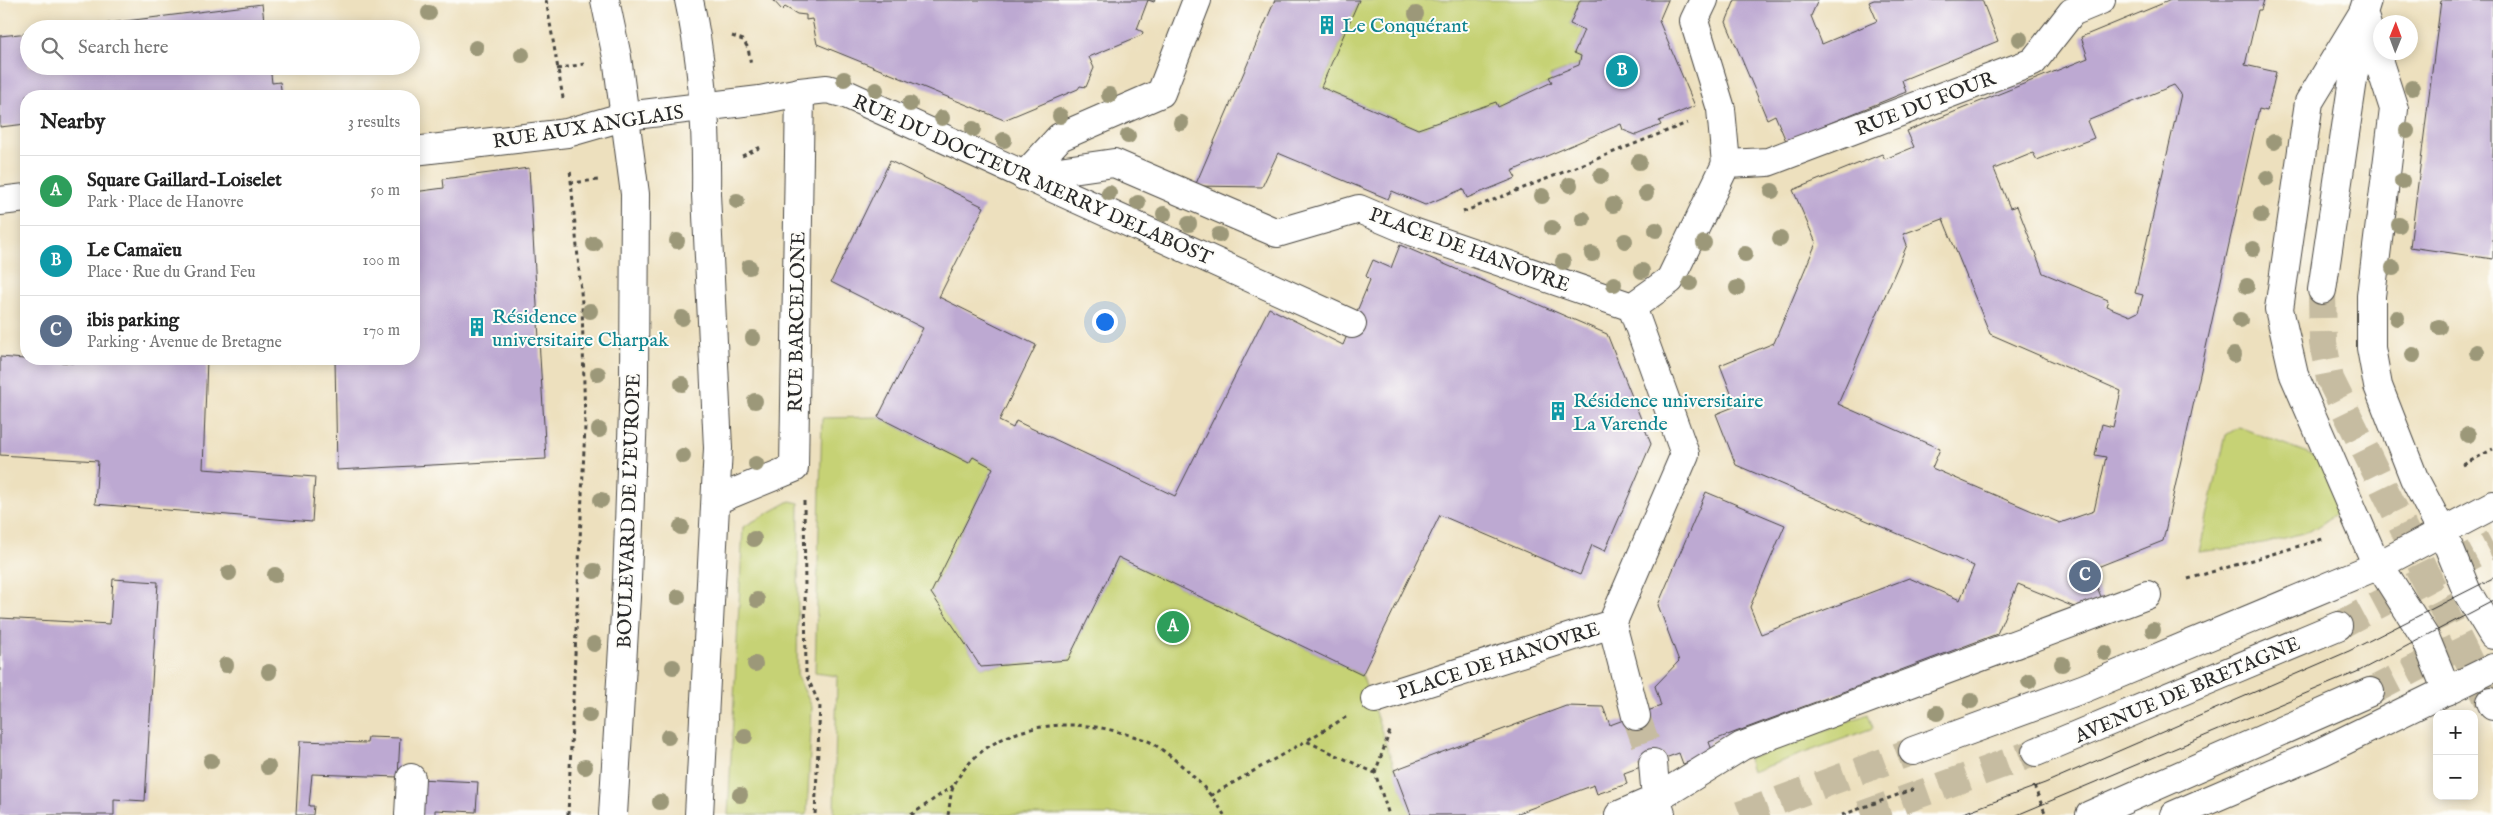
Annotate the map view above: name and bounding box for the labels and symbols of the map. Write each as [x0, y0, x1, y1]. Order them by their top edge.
building icon: Le Conquérant [1316, 14, 1338, 36]
place label: Le Conquérant [1342, 14, 1469, 39]
north arrow [2373, 15, 2418, 60]
pin: B [1606, 52, 1638, 90]
street label: RUE DU FOUR [1852, 66, 2000, 143]
street label: RUE DU DOCTEUR MERRY DELABOST [849, 89, 1216, 271]
street label: RUE AUX ANGLAIS [491, 100, 685, 155]
street label: PLACE DE HANOVRE [1366, 202, 1573, 298]
street label: RUE BARCELONE [783, 231, 812, 413]
place label: Résidence universitaire Charpak [492, 305, 669, 353]
your location [1092, 309, 1118, 335]
building icon: Résidence universitaire Charpak [466, 316, 488, 338]
street label: BOULEVARD DE L'EUROPE [612, 373, 647, 649]
place label: Résidence universitaire La Varende [1573, 389, 1763, 437]
building icon: Résidence universitaire La Varende [1547, 400, 1569, 422]
pin: C [2069, 557, 2101, 595]
pin: A [1157, 608, 1189, 646]
street label: PLACE DE HANOVRE [1394, 617, 1603, 706]
street label: AVENUE DE BRETAGNE [2070, 631, 2304, 750]

